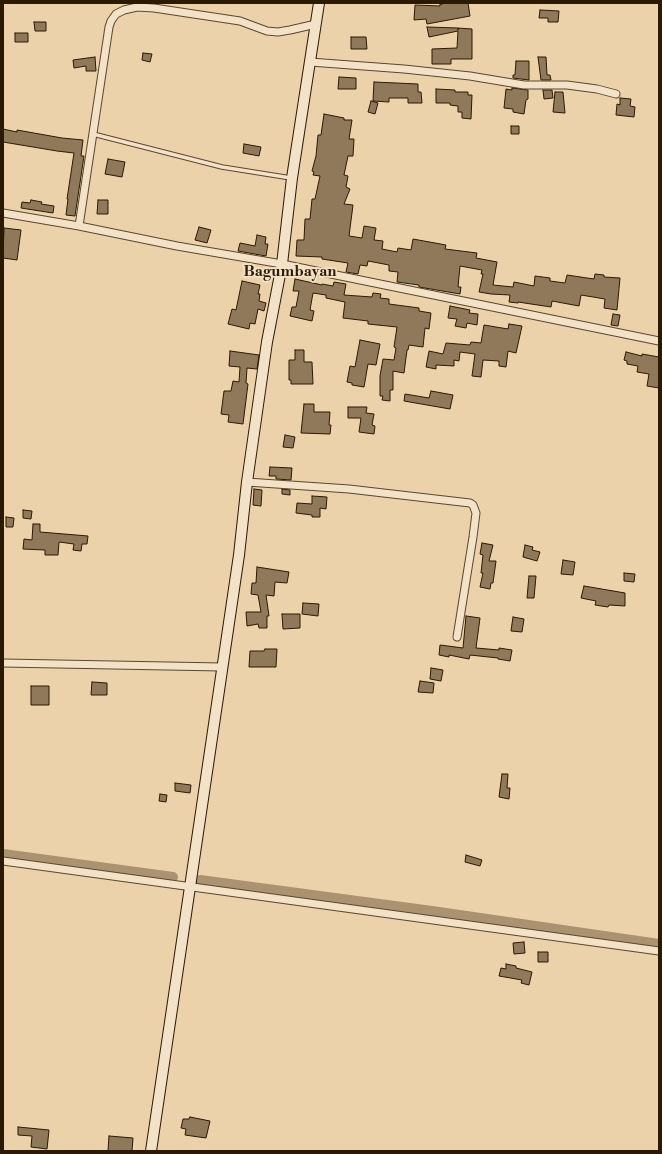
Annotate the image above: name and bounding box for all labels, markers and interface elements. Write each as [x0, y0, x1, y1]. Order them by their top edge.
district label: Bagumbayan [243, 263, 337, 281]

